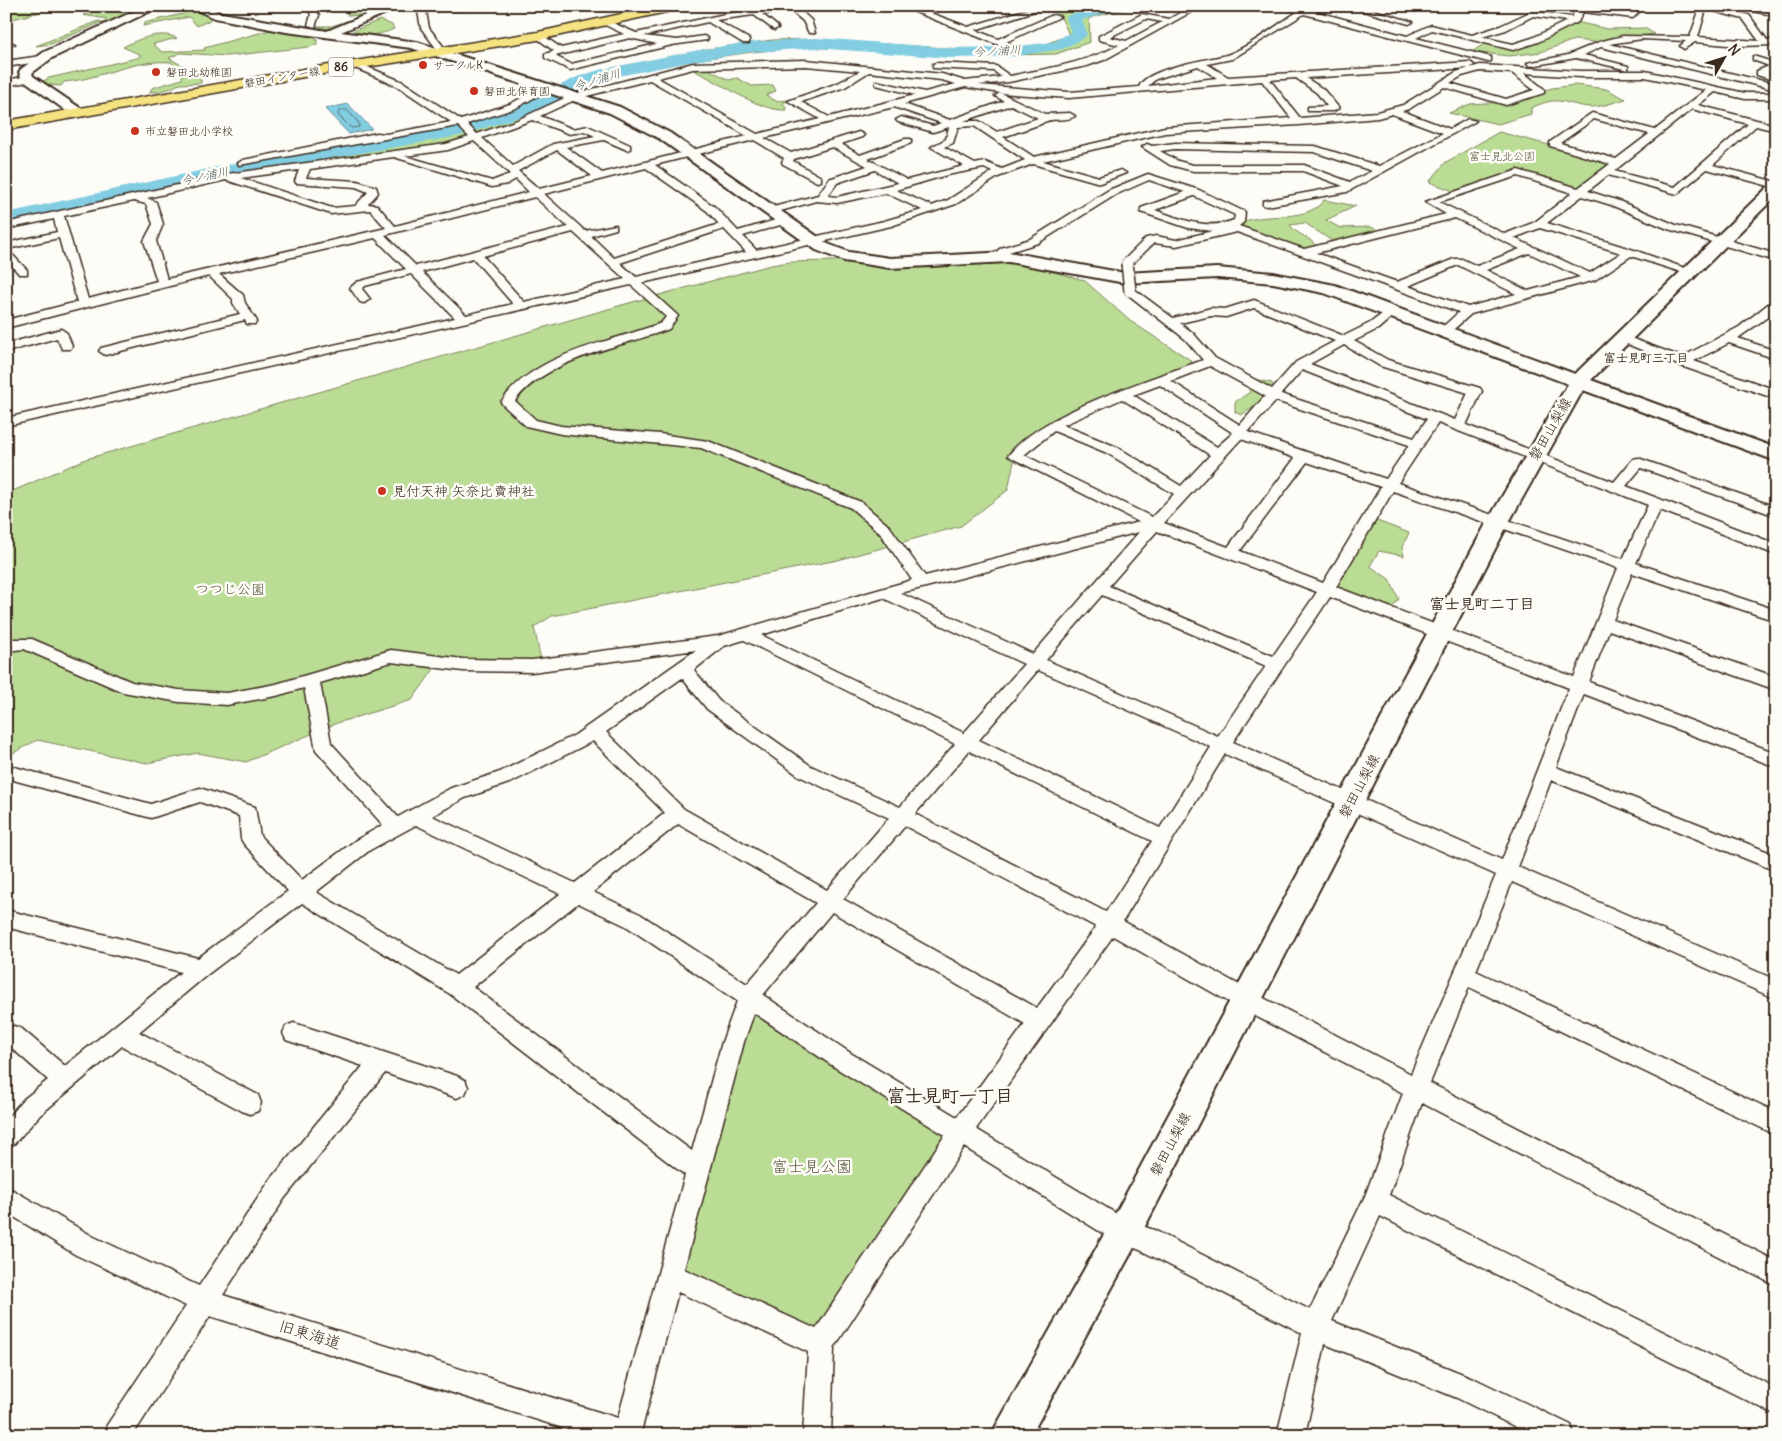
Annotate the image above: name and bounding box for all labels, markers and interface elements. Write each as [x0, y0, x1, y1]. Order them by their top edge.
north arrow [1700, 32, 1750, 82]
text: N [1724, 40, 1744, 59]
water label: 今ノ浦川 [973, 42, 1021, 59]
road number: 86 [328, 58, 354, 76]
place label: サークルK [433, 58, 483, 72]
marker: サークルK [417, 59, 429, 71]
street label: 磐田インター線 [243, 63, 321, 91]
place label: 磐田北幼稚園 [166, 65, 232, 79]
water label: 今ノ浦川 [572, 65, 622, 94]
marker: 磐田北幼稚園 [150, 66, 162, 78]
place label: 磐田北保育園 [484, 84, 550, 98]
marker: 磐田北保育園 [468, 85, 480, 97]
place label: 市立磐田北小学校 [145, 124, 233, 138]
marker: 市立磐田北小学校 [129, 125, 141, 137]
park label: 富士見北公園 [1469, 149, 1535, 163]
water label: 今ノ浦川 [180, 163, 230, 188]
district label: 富士見町三丁目 [1604, 350, 1688, 365]
street label: 磐田山梨線 [1525, 394, 1575, 464]
place label: 見付天神 矢奈比賣神社 [392, 482, 535, 500]
marker: 見付天神 矢奈比賣神社 [376, 485, 388, 497]
park label: つつじ公園 [195, 580, 265, 598]
district label: 富士見町二丁目 [1429, 594, 1535, 613]
street label: 磐田山梨線 [1335, 751, 1383, 821]
district label: 富士見町一丁目 [887, 1084, 1013, 1107]
street label: 磐田山梨線 [1146, 1109, 1194, 1179]
park label: 富士見公園 [772, 1156, 852, 1176]
street label: 旧東海道 [276, 1315, 344, 1353]

